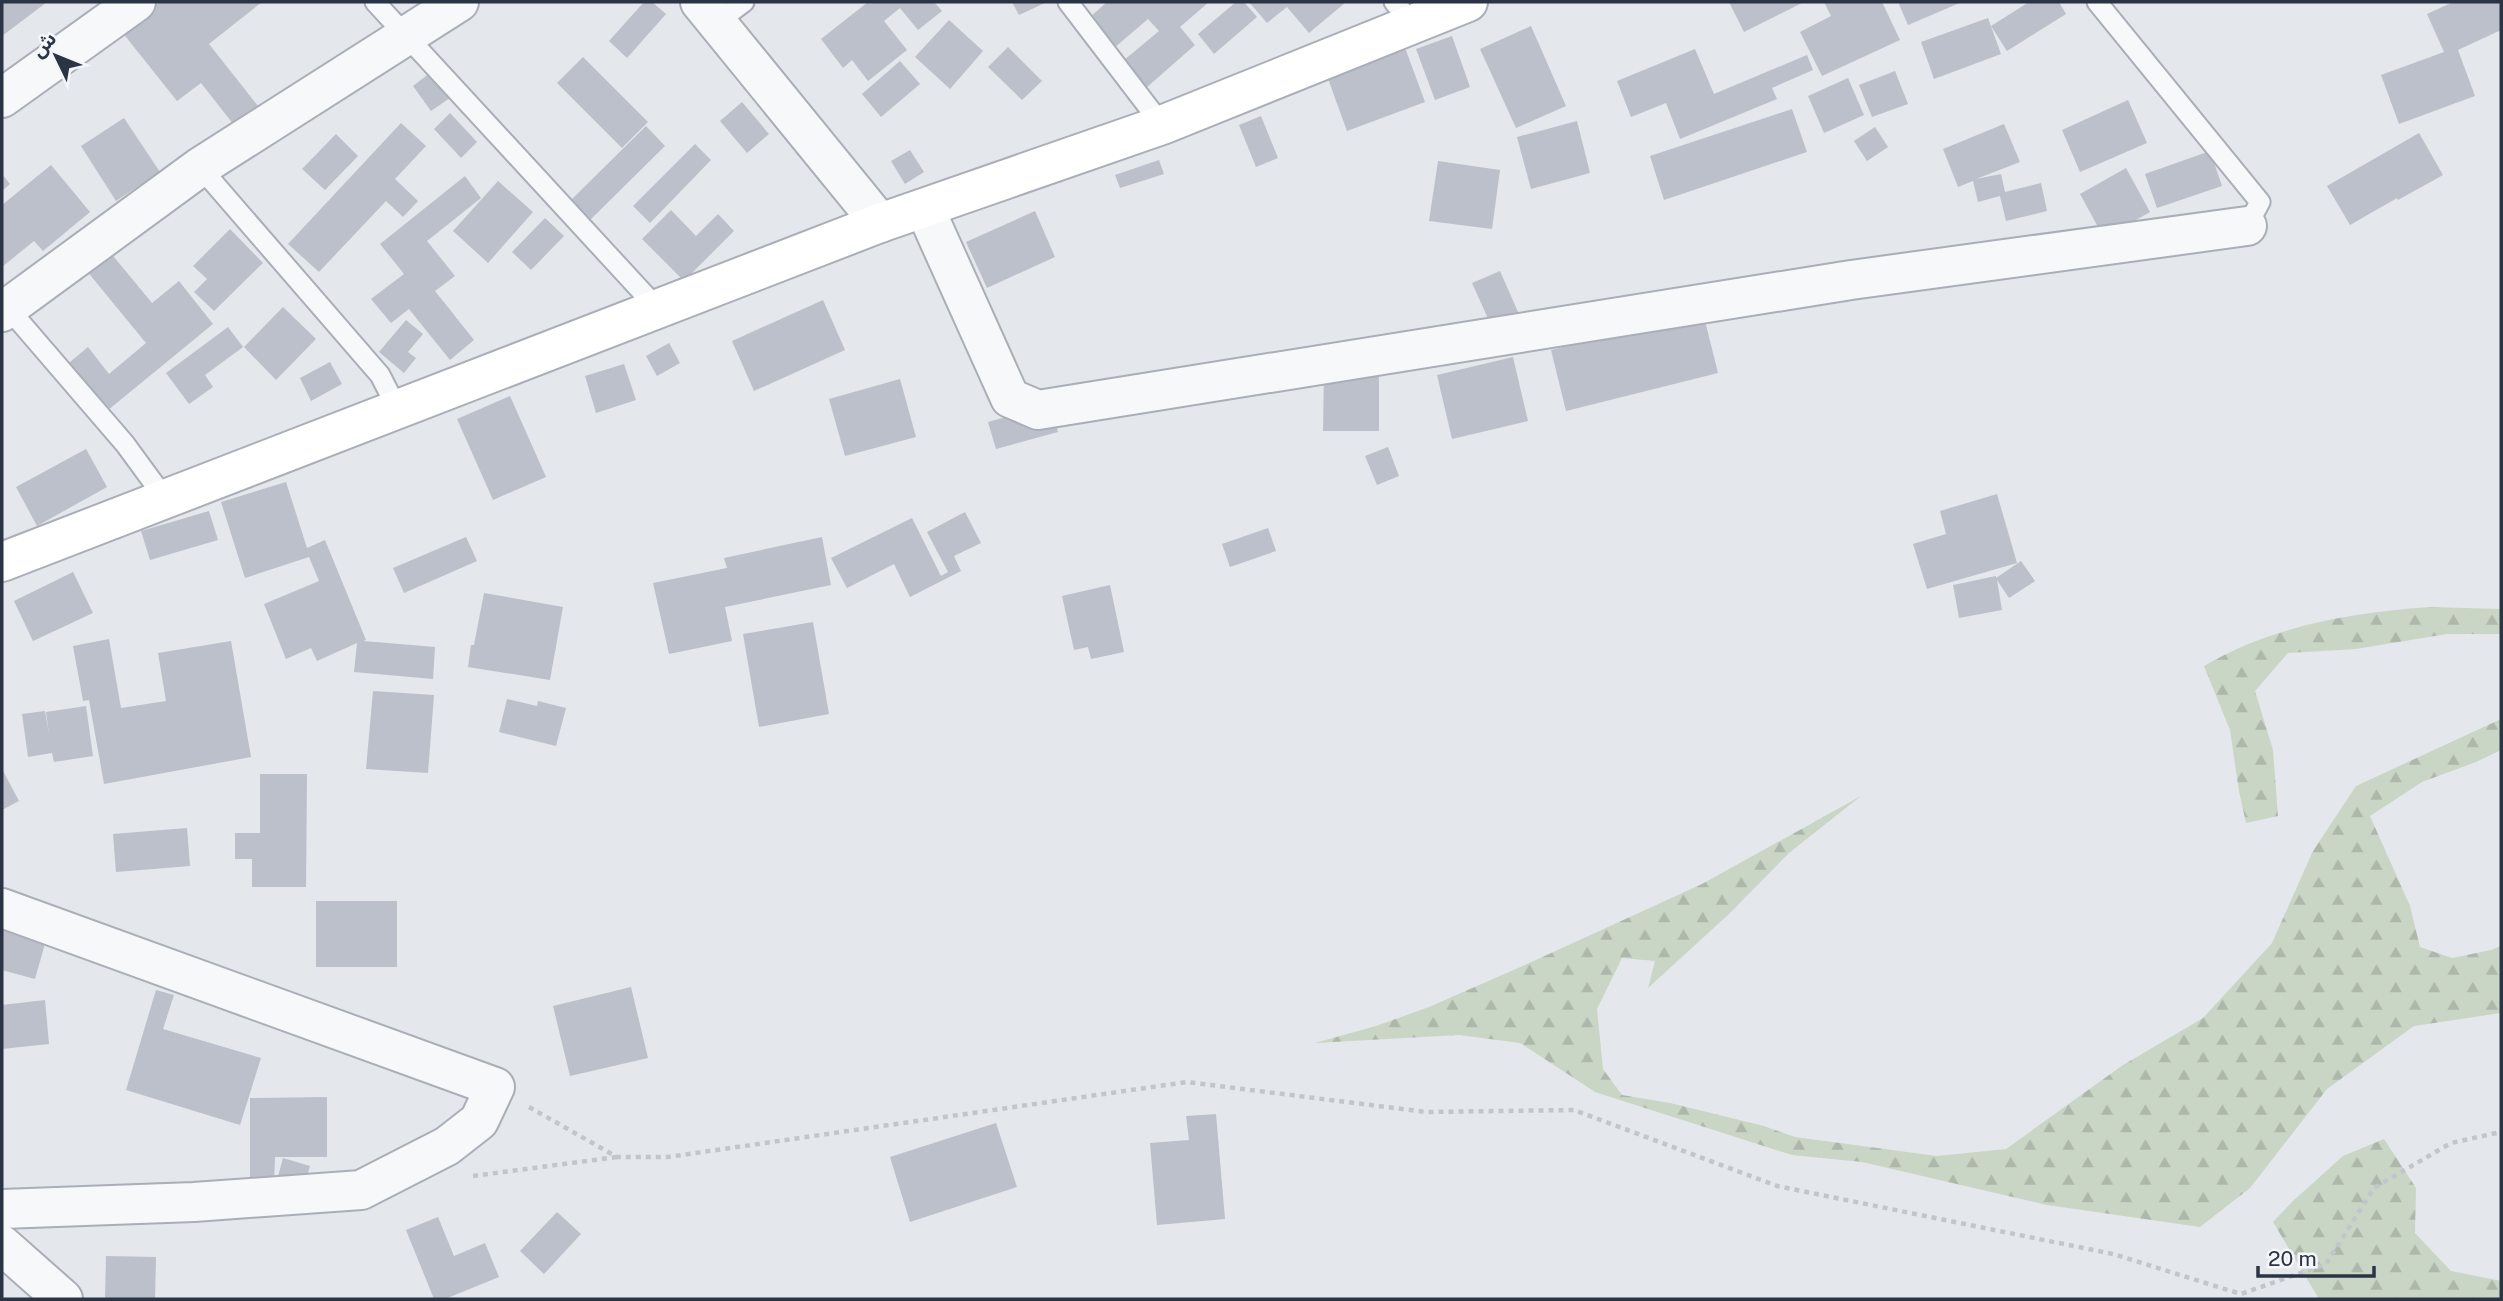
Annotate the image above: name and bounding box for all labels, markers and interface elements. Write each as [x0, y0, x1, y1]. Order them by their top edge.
north arrow [21, 21, 91, 91]
text: ش [27, 27, 60, 61]
scale bar [2258, 1234, 2374, 1278]
text: 20 m [2268, 1246, 2317, 1271]

